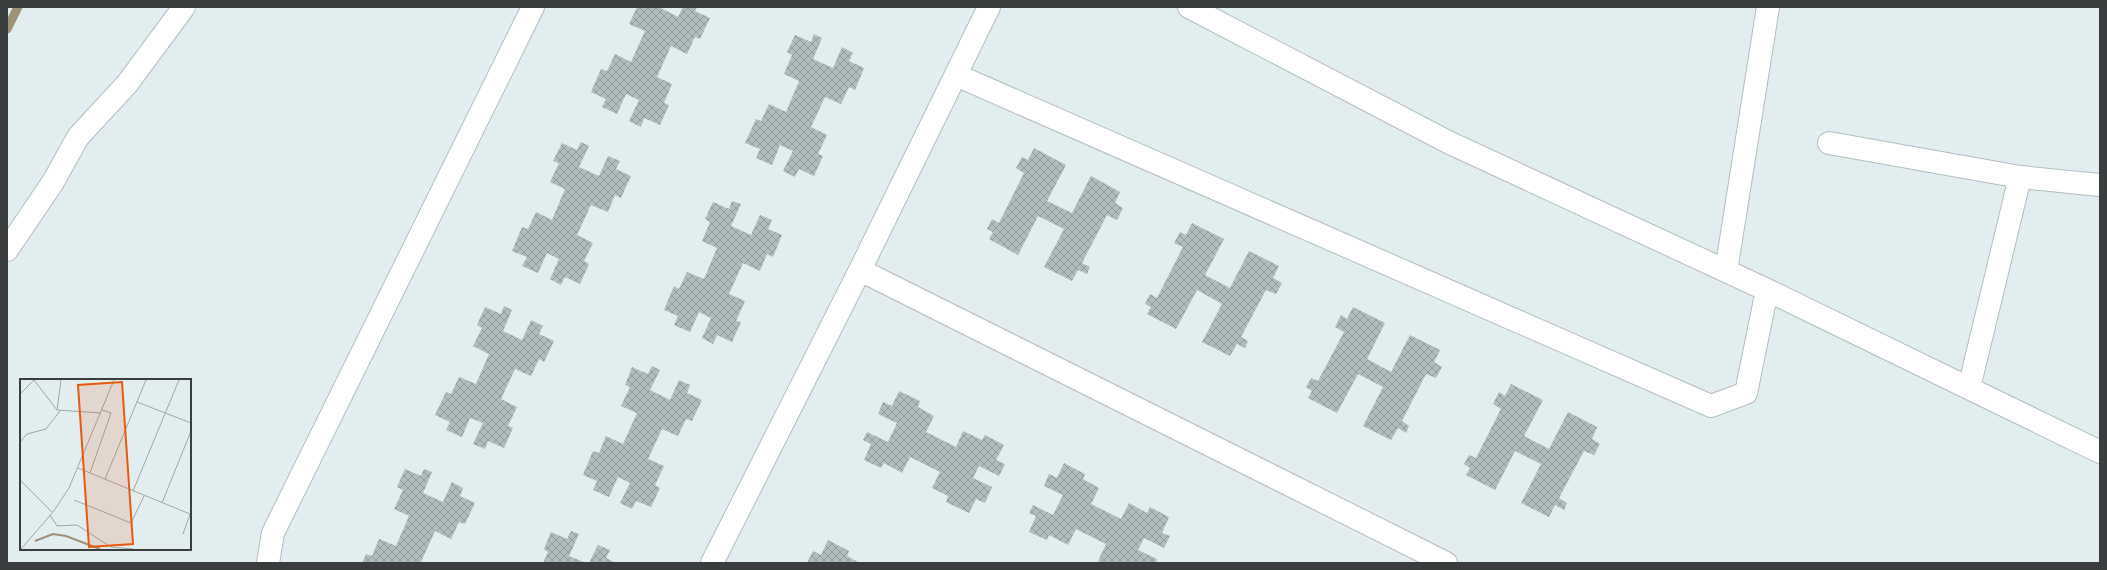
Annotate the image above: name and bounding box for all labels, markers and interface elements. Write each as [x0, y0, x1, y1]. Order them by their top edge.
inset map [20, 379, 191, 550]

